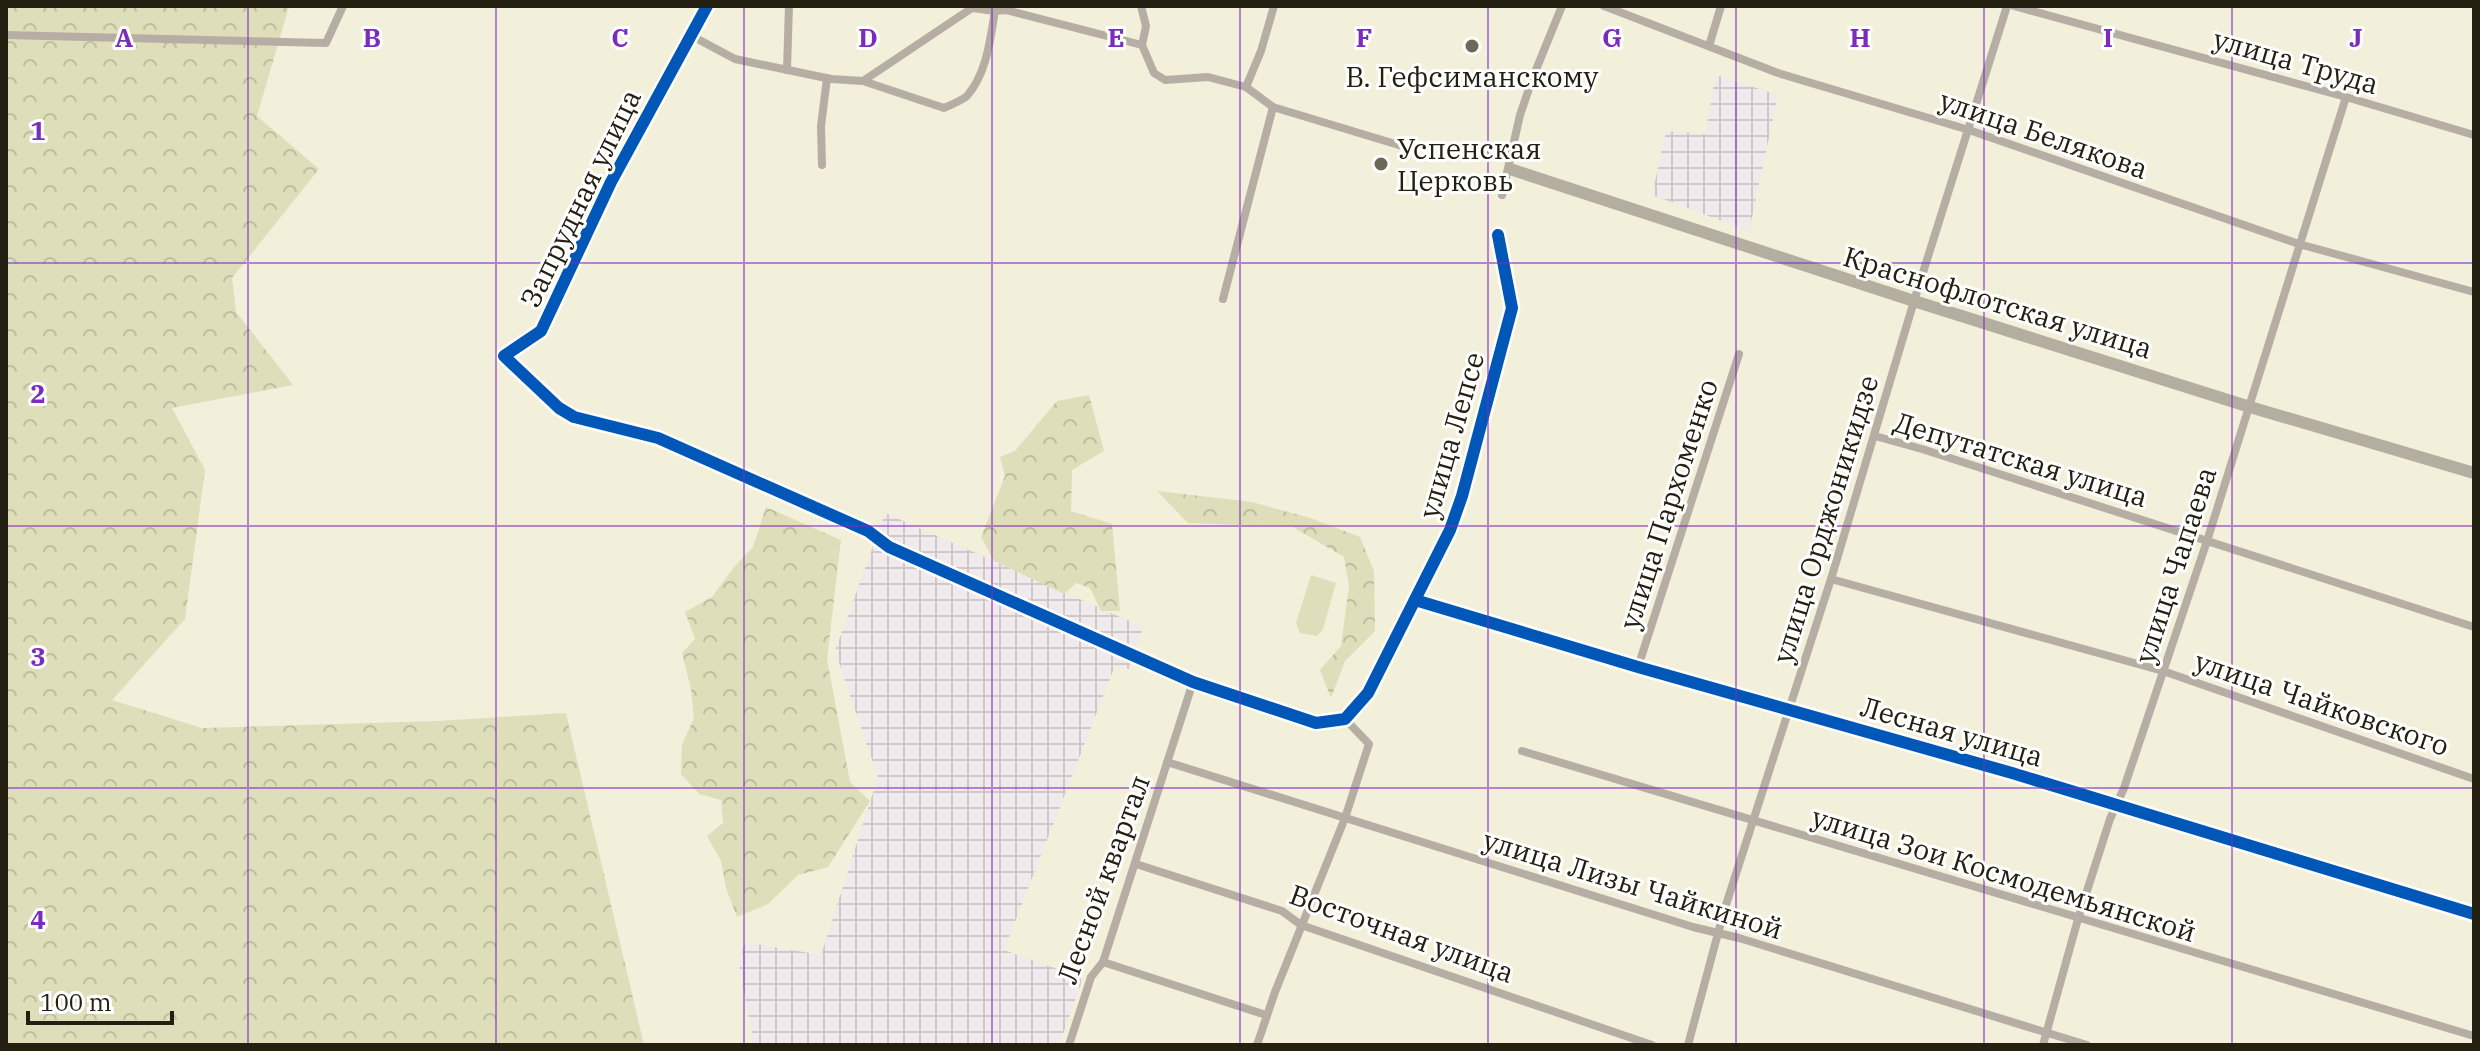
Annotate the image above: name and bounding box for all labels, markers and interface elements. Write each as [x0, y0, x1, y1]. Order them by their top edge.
text: A [115, 20, 133, 54]
text: B [363, 20, 381, 54]
text: C [611, 20, 629, 54]
text: D [858, 20, 878, 54]
text: E [1107, 20, 1125, 54]
text: F [1356, 20, 1372, 54]
text: G [1602, 20, 1622, 54]
text: H [1849, 20, 1871, 54]
text: I [2103, 20, 2113, 54]
street label: улица Труда [2209, 20, 2383, 102]
text: J [2349, 20, 2363, 54]
marker: В. Гефсиманскому [1463, 37, 1481, 55]
place label: В. Гефсиманскому [1345, 58, 1599, 95]
street label: улица Белякова [1935, 81, 2153, 187]
street label: Запрудная улица [511, 83, 649, 313]
text: 1 [30, 113, 46, 147]
place label: Успенская Церковь [1397, 130, 1541, 199]
marker: Успенская Церковь [1372, 155, 1390, 173]
street label: Краснофлотская улица [1839, 237, 2157, 367]
street label: улица Лепсе [1410, 348, 1492, 522]
street label: улица Орджоникидзе [1764, 370, 1886, 668]
street label: улица Пархоменко [1610, 374, 1726, 634]
text: 2 [30, 376, 46, 410]
street label: Депутатская улица [1890, 403, 2152, 515]
street label: улица Чапаева [2126, 462, 2224, 668]
text: 3 [30, 639, 46, 673]
street label: улица Чайковского [2190, 642, 2454, 764]
street label: Лесная улица [1857, 687, 2047, 775]
street label: Лесной квартал [1048, 770, 1158, 988]
street label: улица Зои Космодемьянской [1807, 798, 2201, 950]
street label: улица Лизы Чайкиной [1479, 821, 1787, 947]
street label: Восточная улица [1285, 875, 1519, 991]
text: 4 [30, 902, 46, 936]
scale bar [28, 975, 172, 1025]
text: 100 m [40, 986, 112, 1018]

